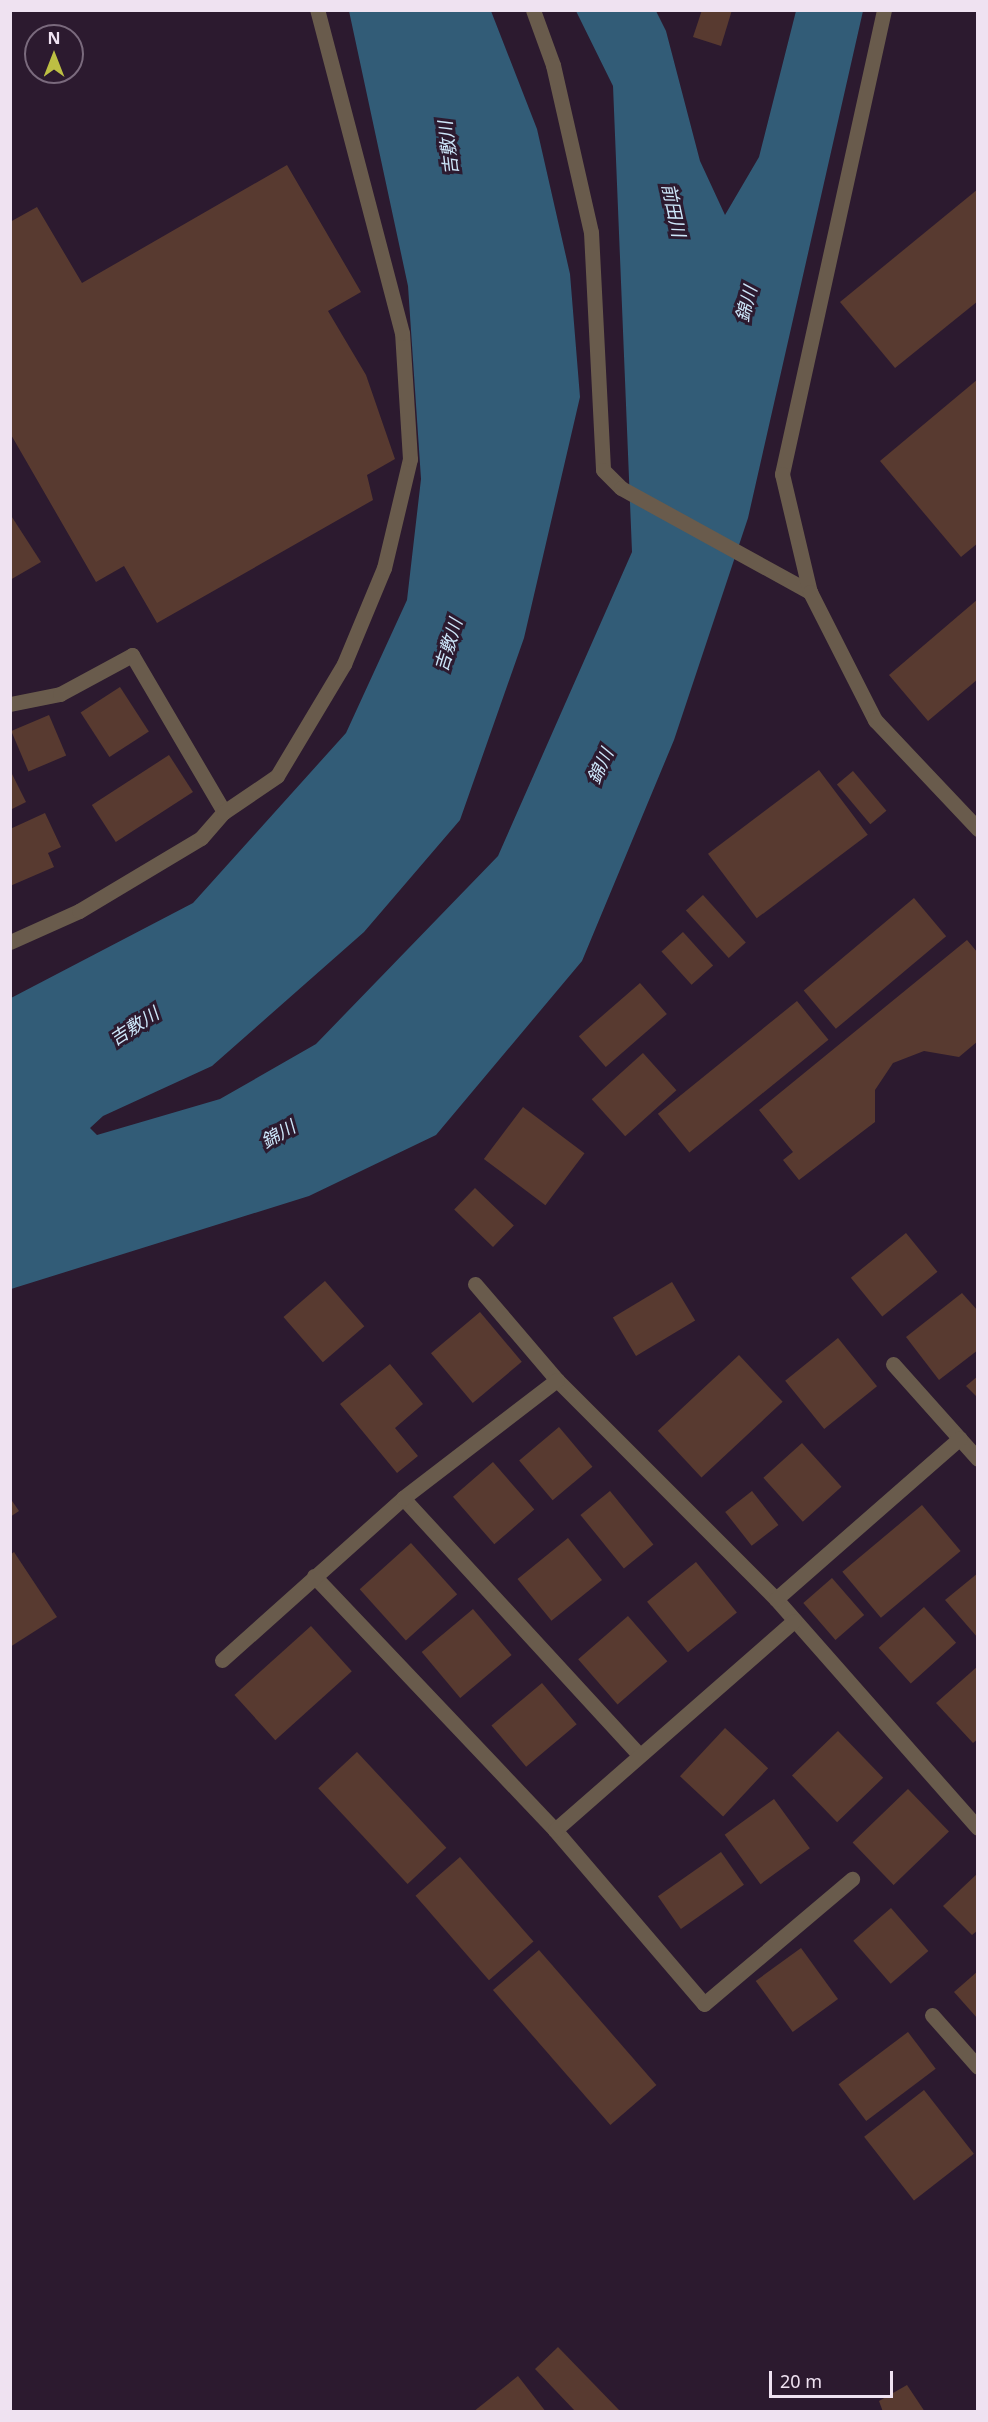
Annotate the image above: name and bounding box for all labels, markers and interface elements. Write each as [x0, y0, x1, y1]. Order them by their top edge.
north arrow [24, 24, 84, 84]
text: N [47, 27, 61, 49]
water label: 吉敷川 [434, 120, 462, 176]
water label: 前田川 [658, 181, 690, 239]
water label: 錦川 [731, 284, 761, 324]
water label: 吉敷川 [430, 616, 466, 674]
water label: 錦川 [583, 745, 617, 787]
water label: 吉敷川 [105, 1002, 163, 1050]
water label: 錦川 [257, 1116, 299, 1152]
scale bar [772, 2359, 896, 2397]
text: 20 m [780, 2369, 822, 2393]

